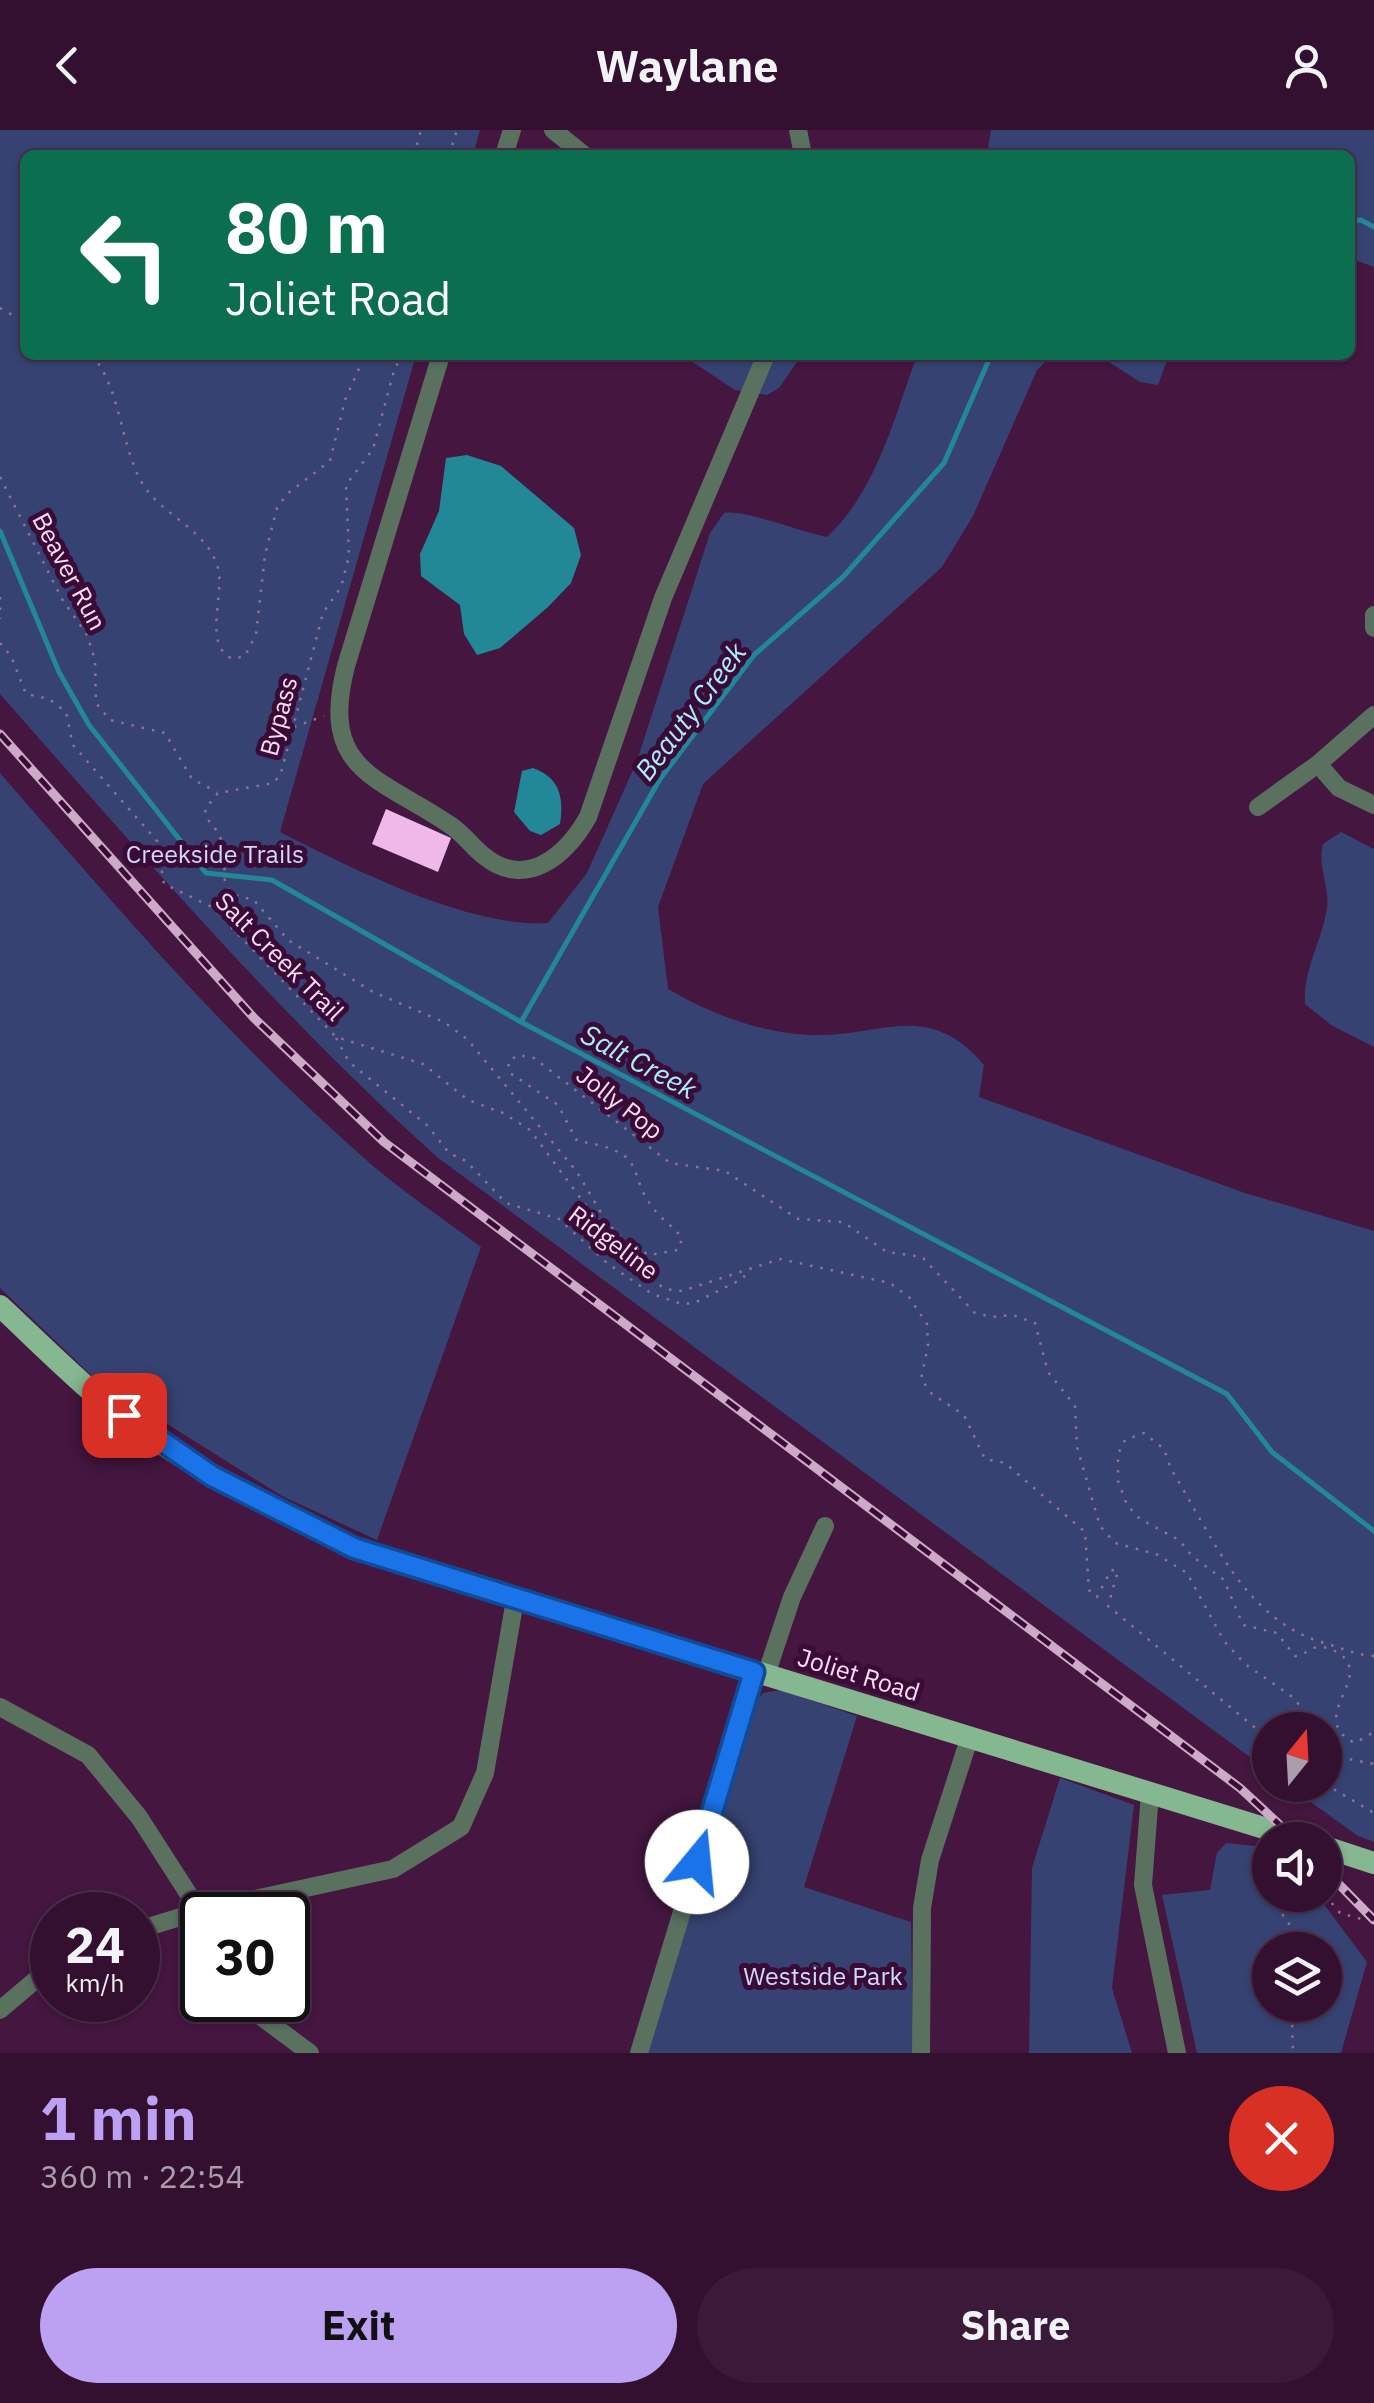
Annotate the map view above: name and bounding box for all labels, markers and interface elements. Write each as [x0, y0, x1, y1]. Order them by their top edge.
text: Waylane [595, 36, 779, 94]
icon: back [40, 38, 95, 93]
icon: person [1279, 38, 1334, 93]
text: 80 m [225, 181, 388, 272]
icon: left [60, 190, 190, 320]
text: Joliet Road [225, 269, 451, 327]
street label: Beaver Run [25, 507, 115, 635]
water label: Beauty Creek [626, 634, 754, 787]
street label: Bypass [252, 673, 304, 759]
park label: Creekside Trails [126, 837, 304, 870]
street label: Salt Creek Trail [209, 885, 352, 1028]
water label: Salt Creek [575, 1015, 704, 1107]
street label: Jolly Pop [570, 1058, 670, 1146]
street label: Ridgeline [562, 1197, 666, 1287]
pin [82, 1373, 167, 1458]
icon: arrive [97, 1388, 152, 1443]
street label: Joliet Road [794, 1640, 924, 1708]
north arrow [1252, 1712, 1342, 1802]
map controls [1252, 1712, 1342, 2022]
position arrow [645, 1810, 749, 1914]
button: sound [1252, 1822, 1342, 1912]
speed limit sign: 30 [180, 1892, 310, 2022]
text: 24 [65, 1912, 125, 1977]
button: layers [1252, 1932, 1342, 2022]
park label: Westside Park [743, 1959, 903, 1992]
text: km/h [66, 1966, 124, 1999]
text: 1 min [40, 2078, 197, 2157]
button: close [1229, 2086, 1334, 2191]
text: 360 m · 22:54 [40, 2155, 245, 2197]
button: Exit [40, 2268, 677, 2383]
button: Share [697, 2268, 1334, 2383]

